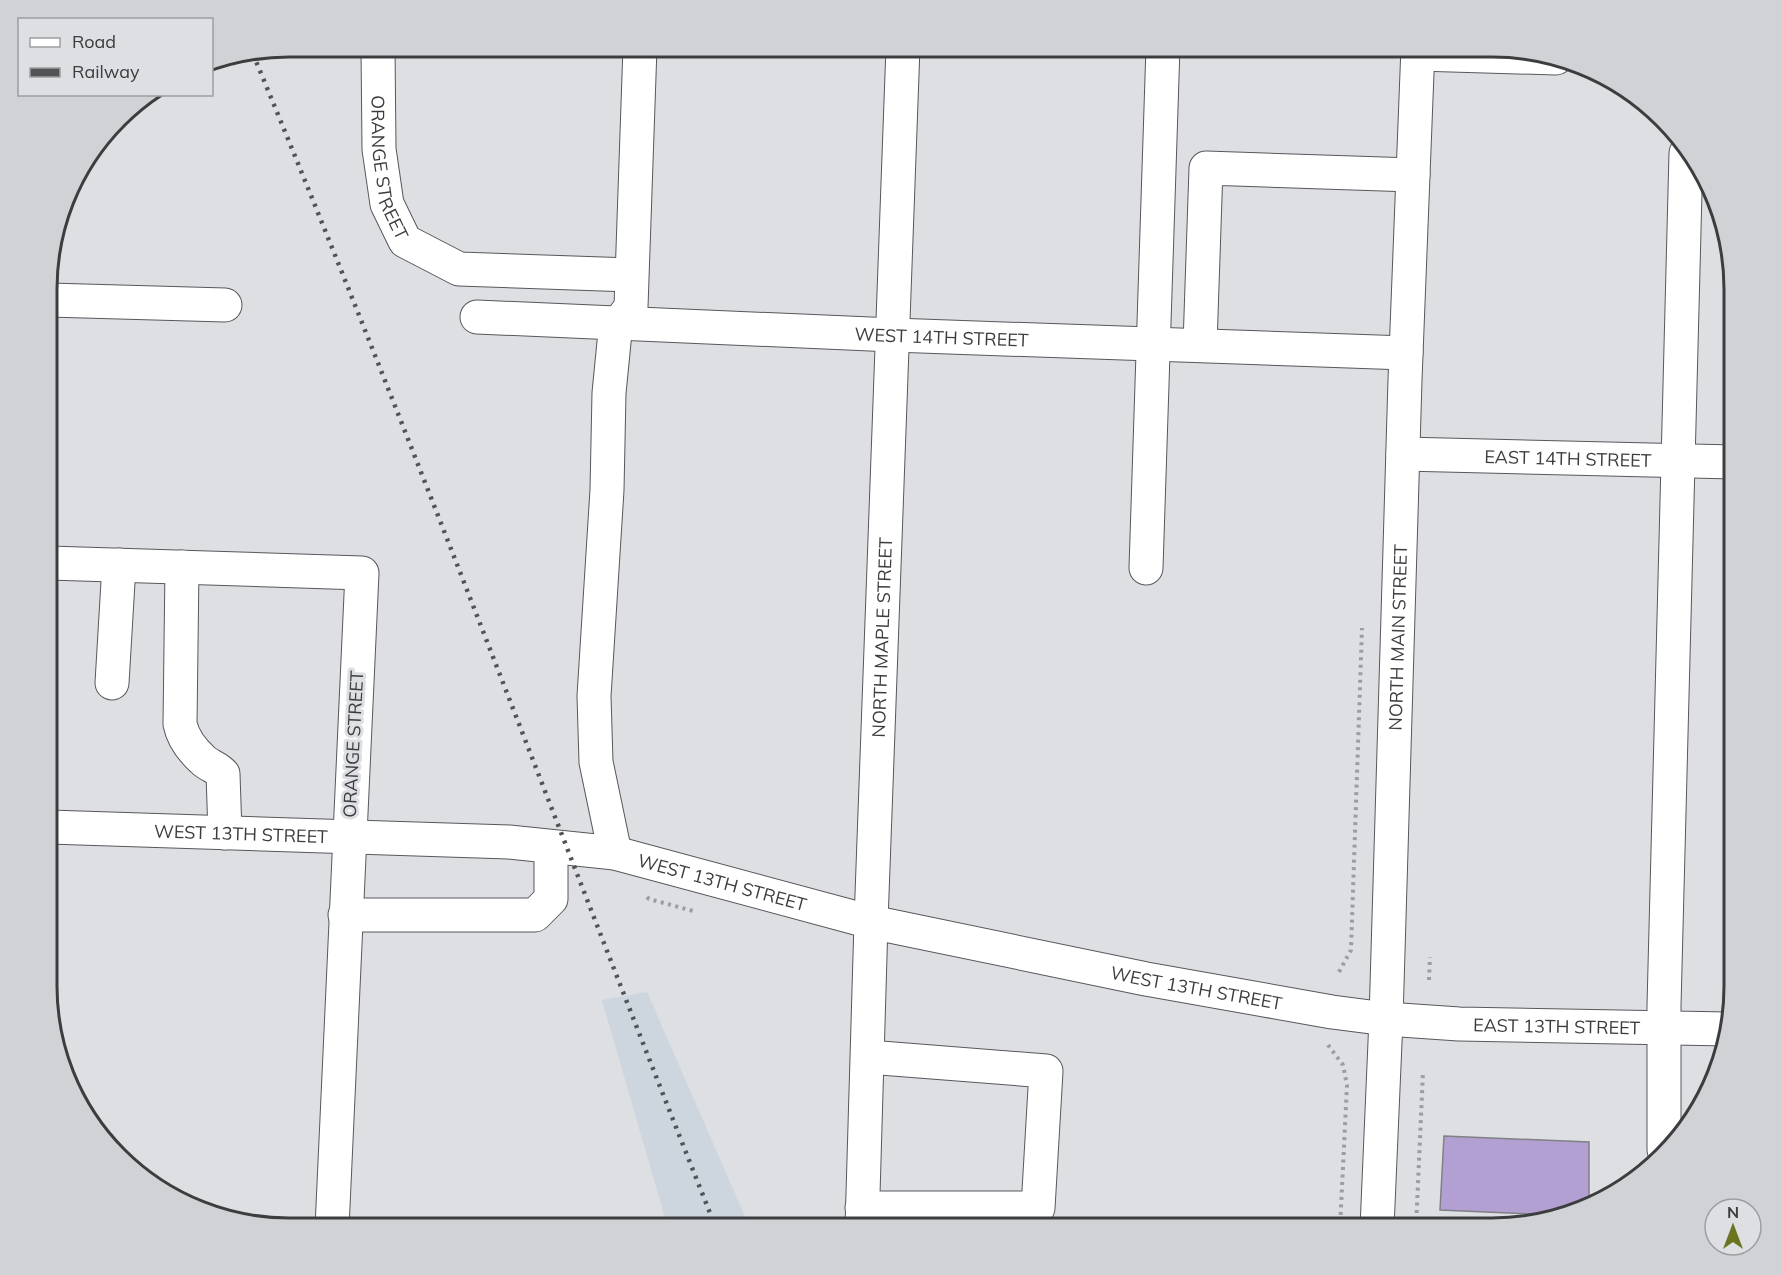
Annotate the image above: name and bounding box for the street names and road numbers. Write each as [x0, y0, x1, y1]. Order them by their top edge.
street label: ORANGE STREET [367, 95, 414, 243]
street label: WEST 14TH STREET [854, 322, 1029, 351]
street label: EAST 14TH STREET [1484, 444, 1652, 472]
street label: NORTH MAPLE STREET [866, 537, 897, 738]
street label: NORTH MAIN STREET [1383, 544, 1412, 731]
street label: ORANGE STREET [338, 670, 368, 818]
street label: WEST 13TH STREET [154, 819, 328, 848]
street label: WEST 13TH STREET [635, 848, 810, 916]
street label: WEST 13TH STREET [1109, 960, 1284, 1014]
street label: EAST 13TH STREET [1473, 1013, 1641, 1039]

